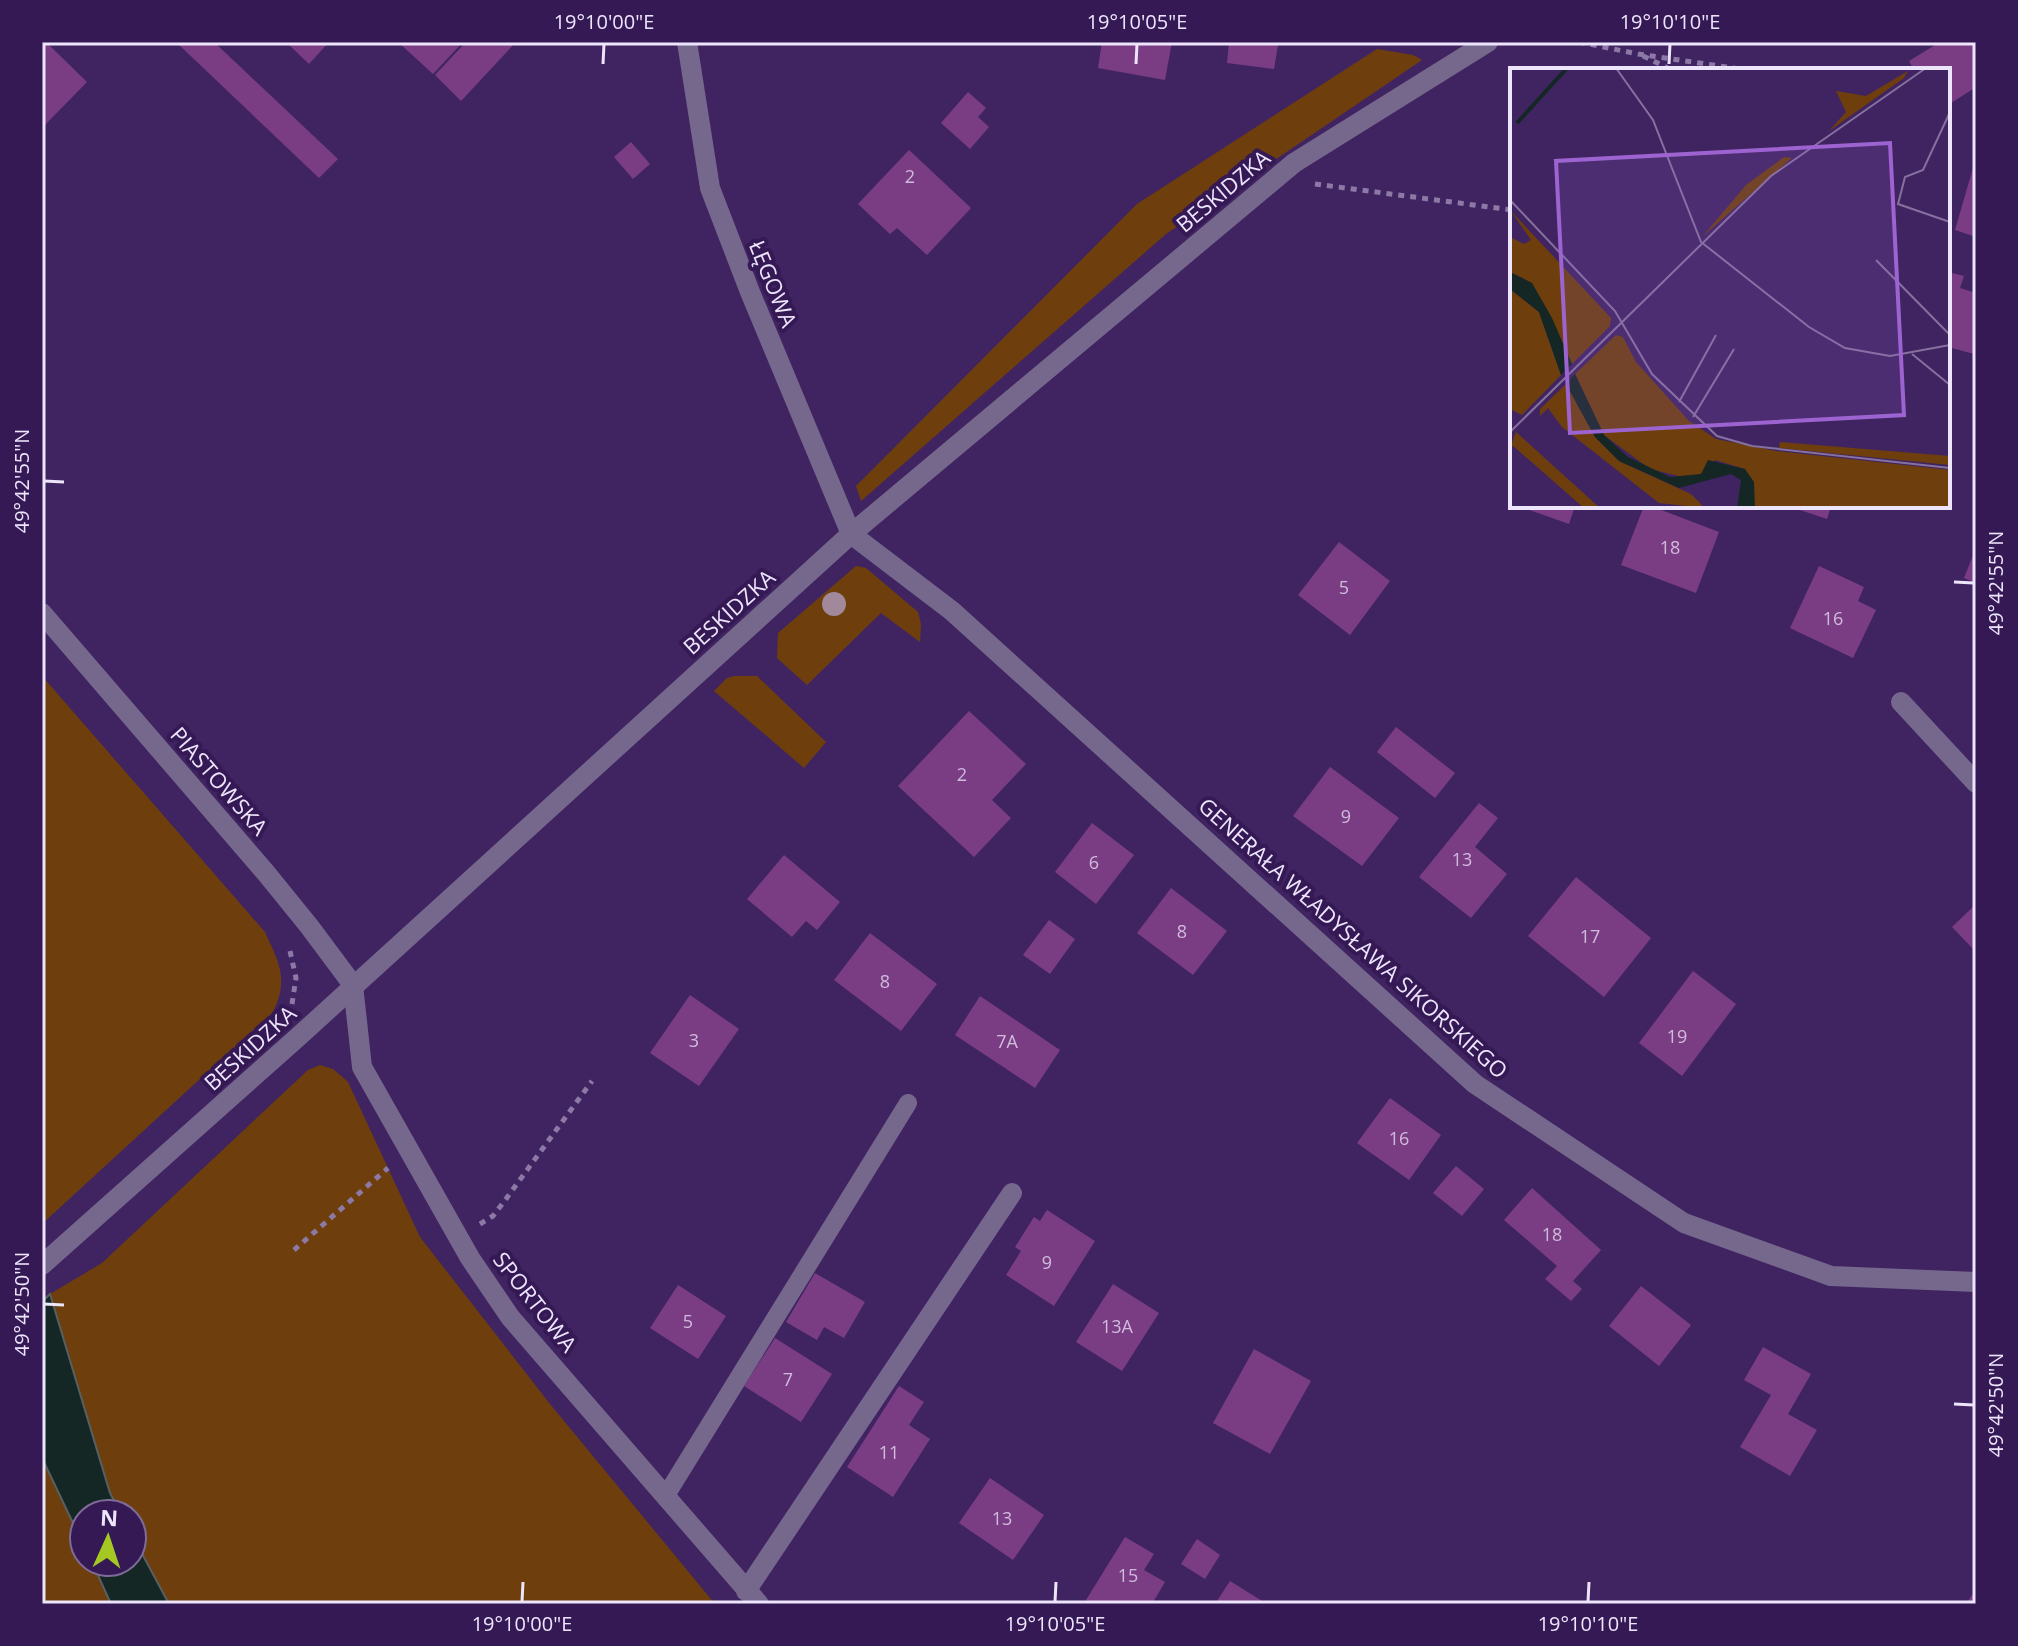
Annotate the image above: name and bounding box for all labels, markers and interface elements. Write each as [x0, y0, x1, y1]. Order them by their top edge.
text: 19°10'00"E [554, 8, 654, 35]
text: 19°10'05"E [1087, 8, 1187, 35]
text: 19°10'10"E [1620, 8, 1720, 35]
inset map [1510, 68, 1950, 508]
street label: BESKIDZKA [1169, 142, 1276, 238]
house number: 2 [905, 164, 915, 188]
street label: ŁĘGOWA [743, 236, 805, 332]
text: 49°42'55"N [8, 429, 35, 533]
text: 49°42'55"N [1982, 531, 2009, 635]
house number: 18 [1660, 535, 1680, 559]
street label: BESKIDZKA [676, 562, 781, 661]
house number: 5 [1339, 575, 1349, 599]
house number: 16 [1823, 606, 1843, 630]
street label: PIASTOWSKA [164, 720, 275, 841]
house number: 2 [957, 762, 967, 786]
street label: GENERAŁA WŁADYSŁAWA SIKORSKIEGO [1193, 790, 1515, 1084]
house number: 9 [1341, 804, 1351, 828]
house number: 13 [1452, 847, 1472, 871]
house number: 6 [1089, 850, 1099, 874]
house number: 8 [1177, 919, 1187, 943]
house number: 17 [1580, 924, 1600, 948]
house number: 8 [880, 969, 890, 993]
street label: BESKIDZKA [197, 998, 302, 1097]
house number: 19 [1667, 1024, 1687, 1048]
house number: 3 [689, 1028, 699, 1052]
house number: 7A [996, 1029, 1018, 1053]
house number: 16 [1389, 1126, 1409, 1150]
house number: 18 [1542, 1222, 1562, 1246]
street label: SPORTOWA [487, 1245, 584, 1358]
house number: 9 [1042, 1250, 1052, 1274]
text: 49°42'50"N [8, 1252, 35, 1356]
house number: 5 [683, 1309, 693, 1333]
house number: 13A [1101, 1314, 1134, 1338]
text: 49°42'50"N [1982, 1353, 2009, 1457]
house number: 7 [783, 1367, 793, 1391]
house number: 11 [879, 1440, 899, 1464]
north arrow [68, 1498, 148, 1578]
text: N [99, 1502, 119, 1532]
house number: 13 [992, 1506, 1012, 1530]
house number: 15 [1118, 1563, 1138, 1587]
text: 19°10'00"E [472, 1610, 572, 1637]
text: 19°10'05"E [1005, 1610, 1105, 1637]
text: 19°10'10"E [1538, 1610, 1638, 1637]

